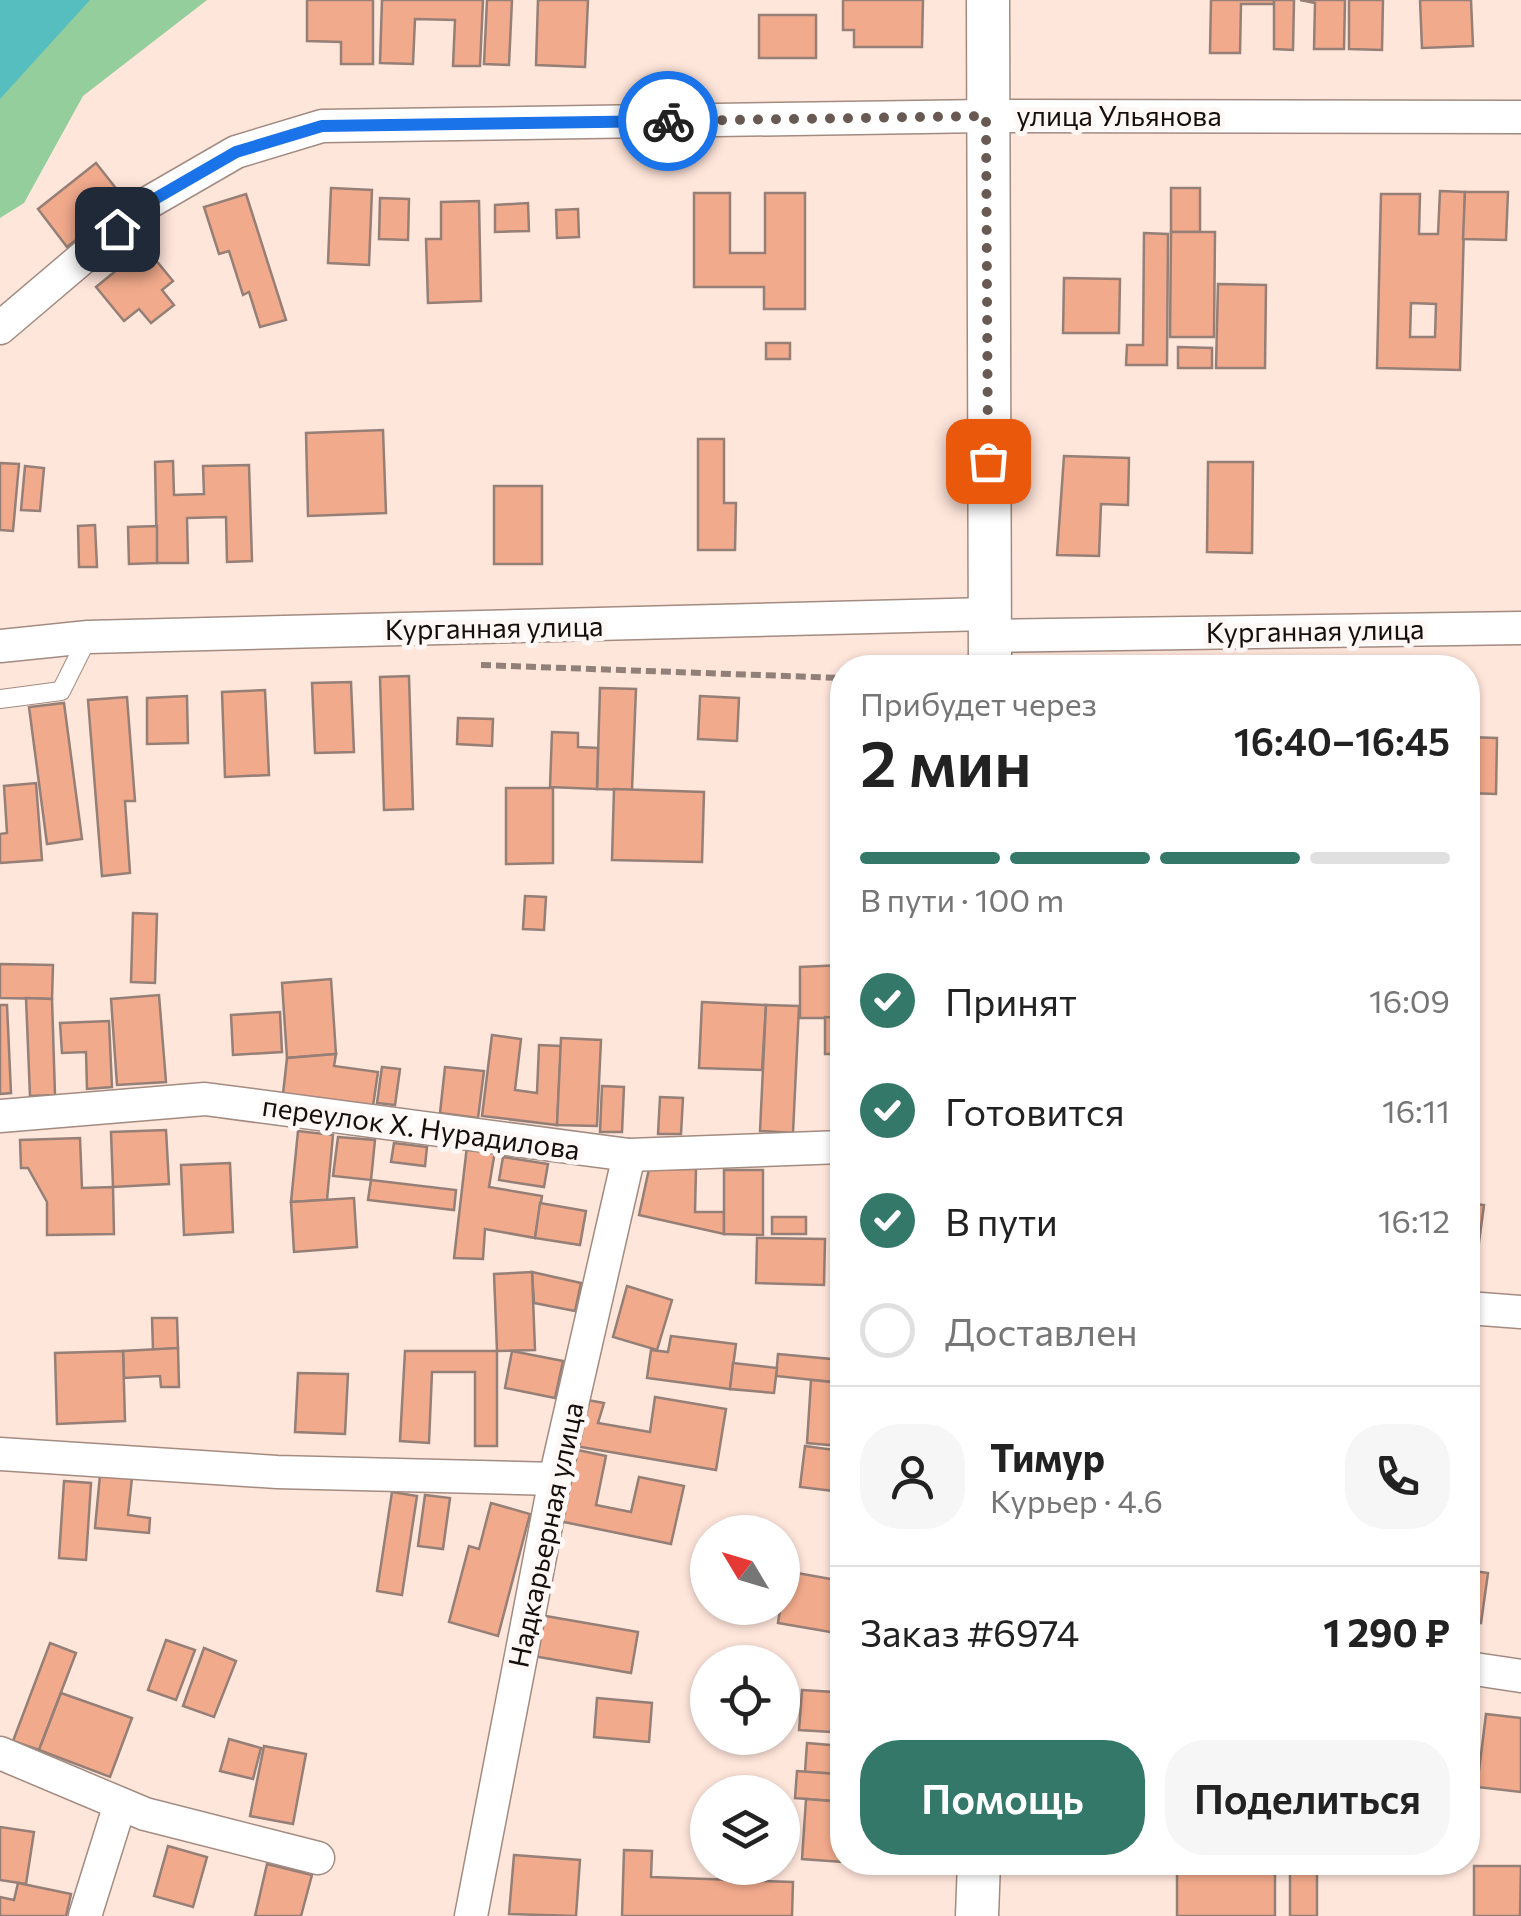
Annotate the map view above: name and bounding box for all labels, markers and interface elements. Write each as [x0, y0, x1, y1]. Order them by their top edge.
courier [618, 71, 718, 171]
icon: bike [641, 94, 696, 149]
street label: улица Ульянова [1016, 98, 1222, 132]
pin [75, 187, 160, 272]
icon: home [90, 202, 145, 257]
pin [946, 419, 1031, 504]
icon: bag [961, 434, 1016, 489]
street label: Курганная улица [384, 608, 604, 646]
street label: Курганная улица [1205, 611, 1425, 649]
text: Прибудет через [860, 683, 1097, 723]
text: 16:40–16:45 [1234, 717, 1450, 764]
text: 2 мин [860, 721, 1032, 800]
text: В пути · 100 m [860, 879, 1064, 919]
icon: check [860, 973, 915, 1028]
text: Принят [945, 977, 1077, 1024]
text: 16:09 [1369, 980, 1450, 1020]
icon: check [860, 1083, 915, 1138]
text: Готовится [945, 1087, 1125, 1134]
street label: переулок Х. Нурадилова [260, 1088, 582, 1166]
text: 16:11 [1382, 1090, 1450, 1130]
icon: check [860, 1193, 915, 1248]
text: В пути [945, 1197, 1058, 1244]
text: 16:12 [1378, 1200, 1450, 1240]
text: Доставлен [945, 1307, 1138, 1354]
street label: Надкарьерная улица [500, 1399, 590, 1671]
button: person [860, 1424, 965, 1529]
button: phone [1345, 1424, 1450, 1529]
text: Тимур [990, 1433, 1105, 1480]
text: Курьер · 4.6 [990, 1480, 1163, 1520]
north arrow [690, 1515, 800, 1625]
map controls [690, 1515, 800, 1885]
text: Заказ #6974 [860, 1608, 1079, 1655]
text: 1 290 ₽ [1323, 1608, 1450, 1655]
button: locate [690, 1645, 800, 1755]
button: Помощь [860, 1740, 1145, 1855]
button: Поделиться [1165, 1740, 1450, 1855]
button: layers [690, 1775, 800, 1885]

